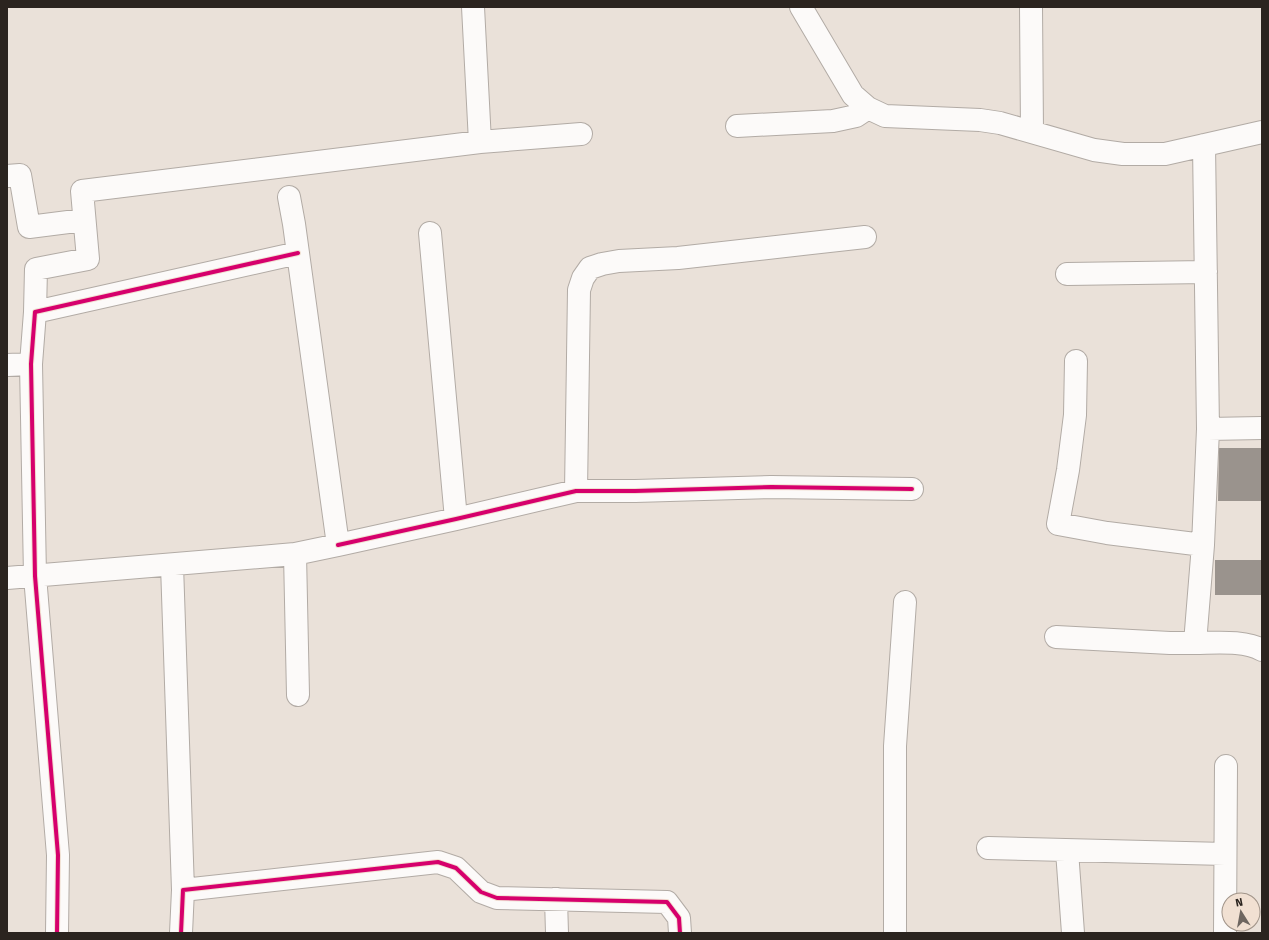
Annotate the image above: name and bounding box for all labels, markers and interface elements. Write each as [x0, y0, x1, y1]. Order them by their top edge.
north arrow [1221, 892, 1261, 932]
text: N [1234, 896, 1244, 910]

